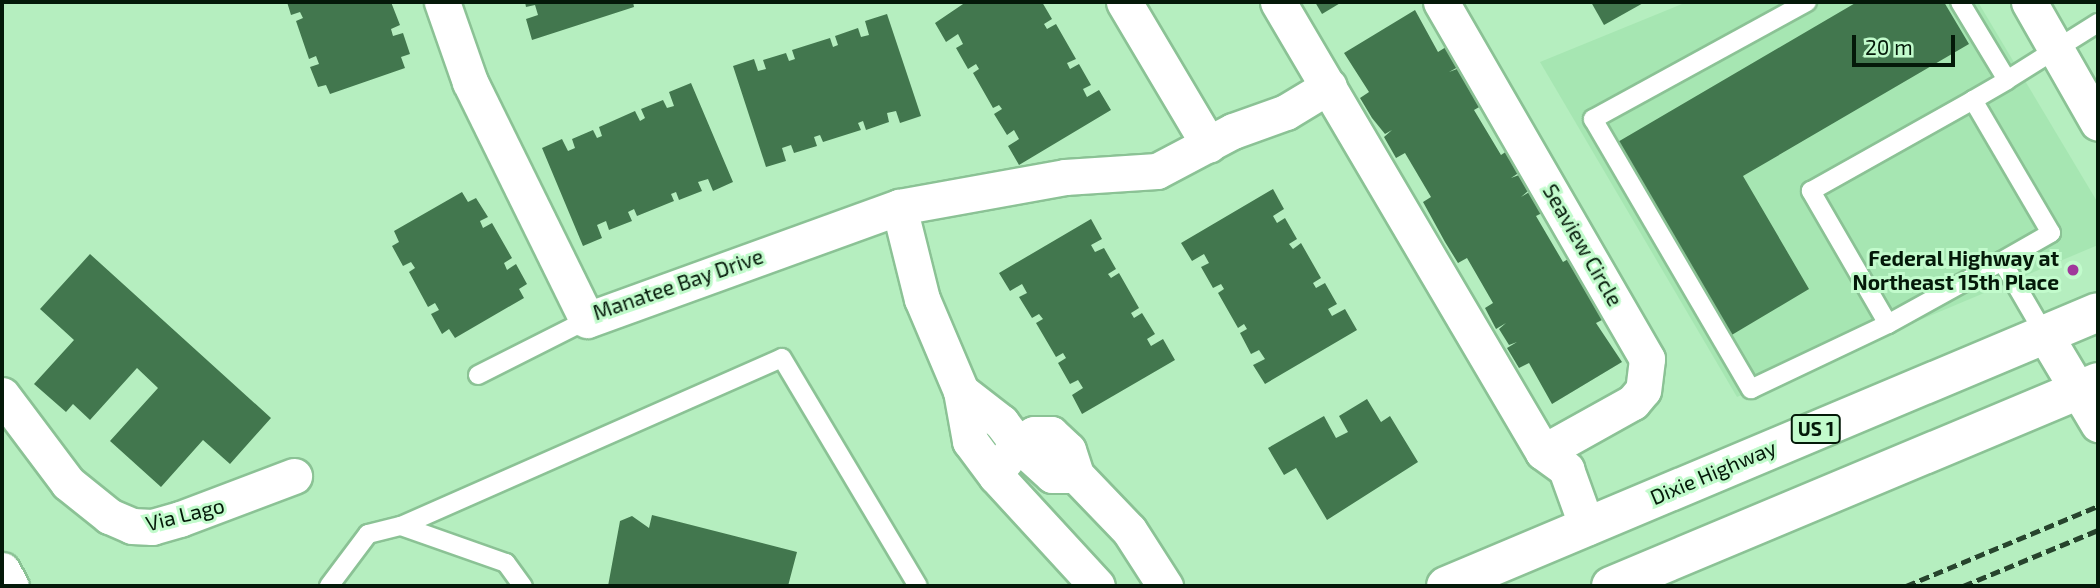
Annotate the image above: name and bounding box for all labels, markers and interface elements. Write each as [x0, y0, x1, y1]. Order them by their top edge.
scale bar [1855, 21, 1958, 65]
text: 20 m [1865, 34, 1913, 59]
street label: Seaview Circle [1538, 179, 1628, 311]
street label: Manatee Bay Drive [589, 243, 767, 325]
place label: Federal Highway at Northeast 15th Place [1852, 245, 2059, 295]
marker: Federal Highway at Northeast 15th Place [2065, 262, 2081, 278]
road number: US 1 [1790, 414, 1842, 444]
street label: Dixie Highway [1646, 434, 1780, 510]
street label: Via Lago [143, 492, 227, 536]

